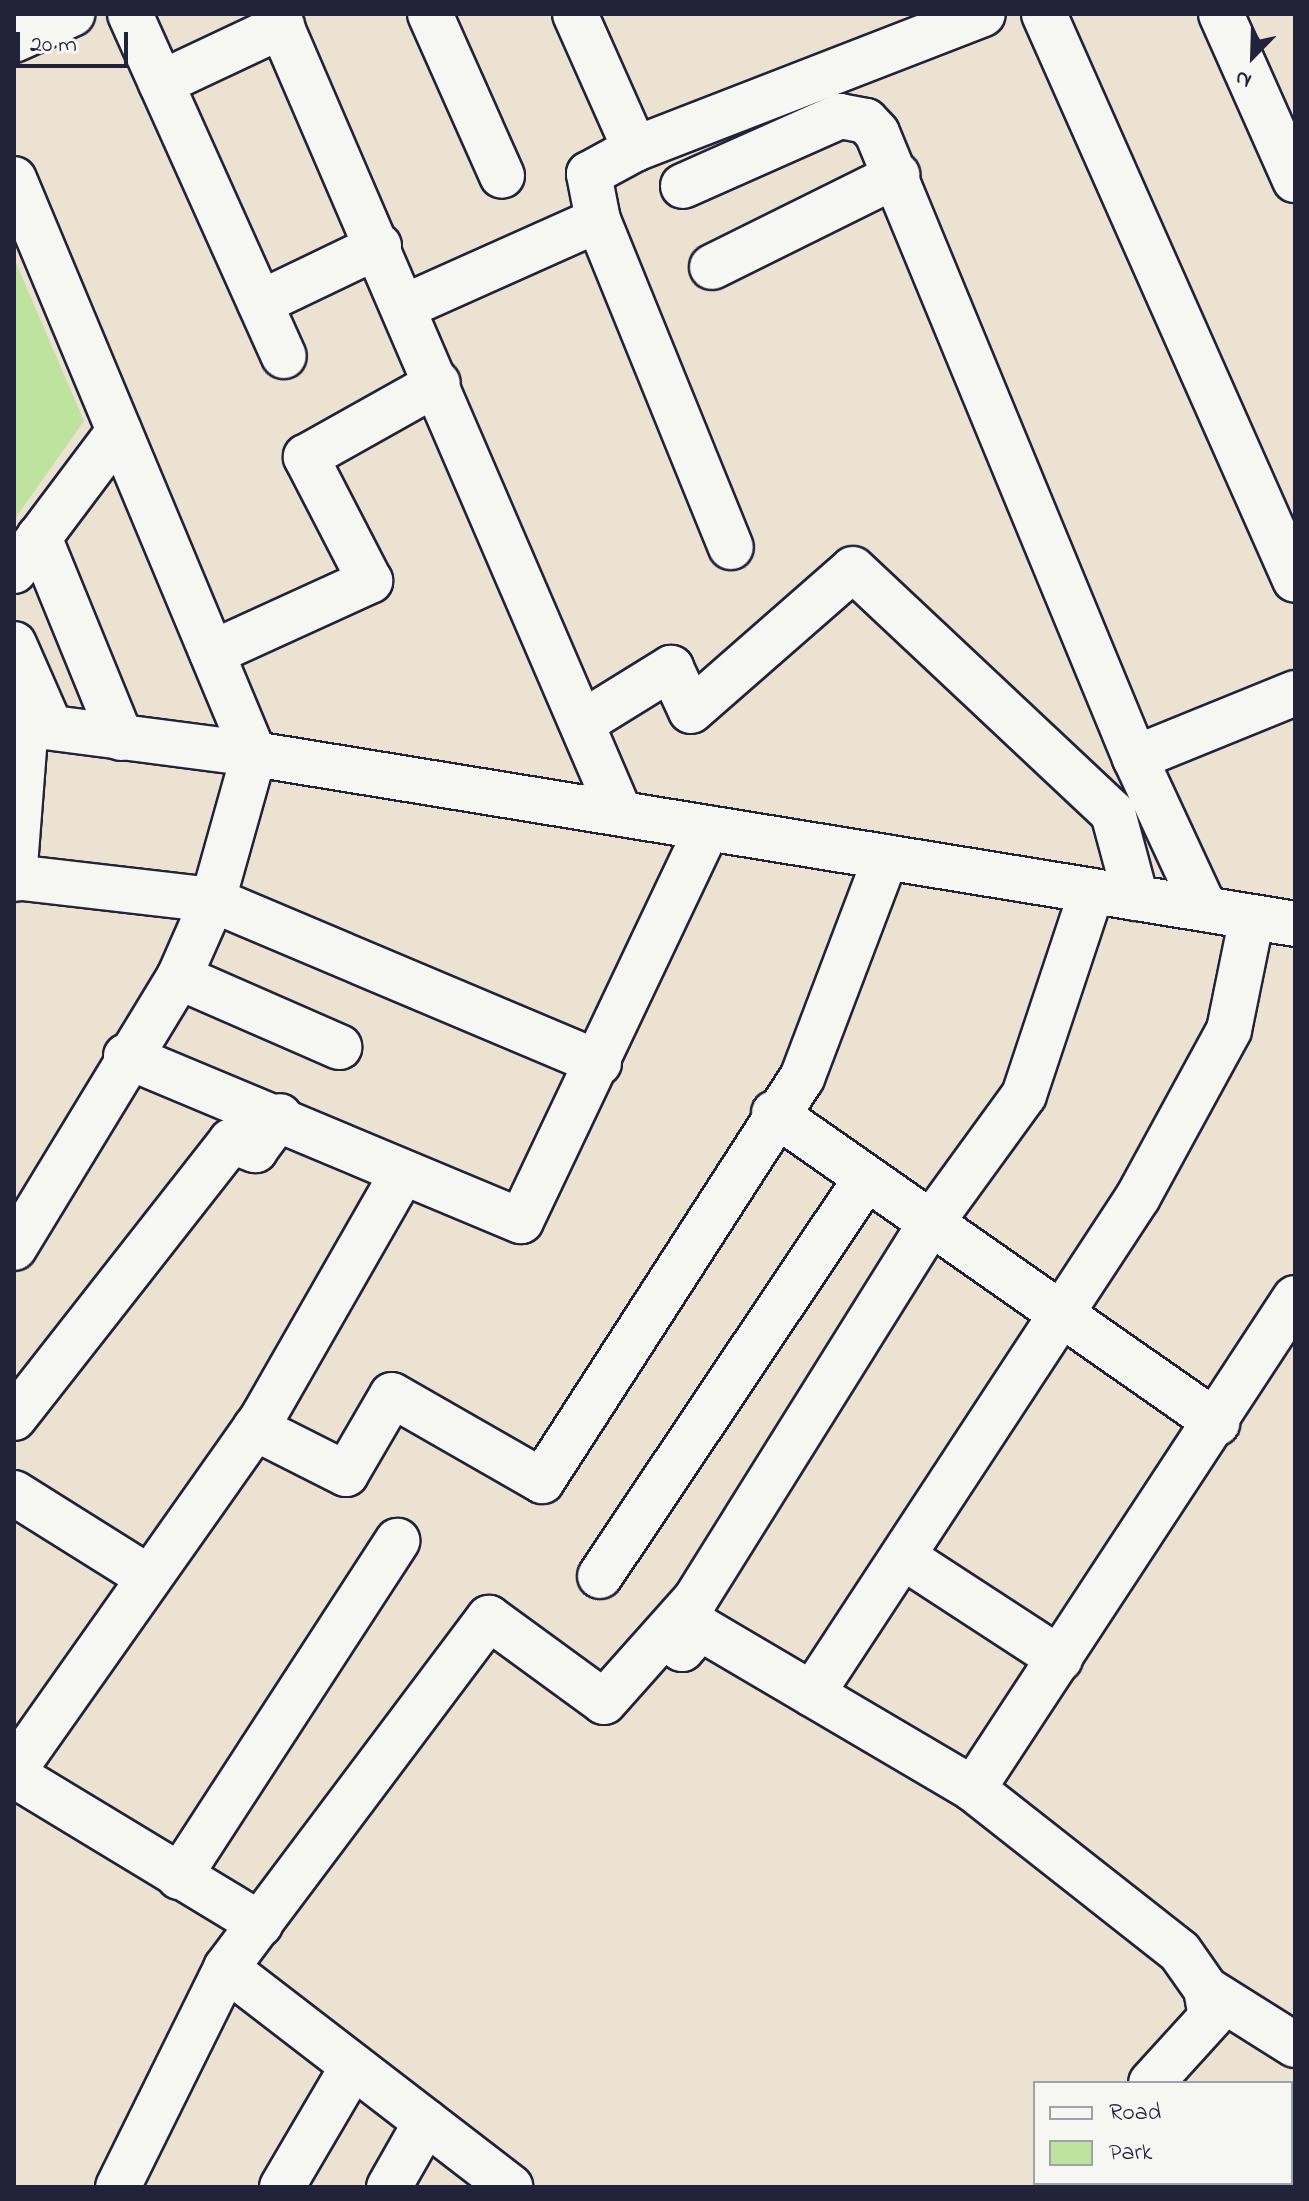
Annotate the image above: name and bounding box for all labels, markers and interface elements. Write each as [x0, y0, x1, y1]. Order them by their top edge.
scale bar [20, 16, 132, 66]
north arrow [1213, 16, 1293, 96]
text: 20 m [30, 28, 77, 63]
text: N [1231, 60, 1257, 96]
legend [1033, 2081, 1293, 2185]
text: Road [1109, 2096, 1161, 2131]
text: Park [1109, 2136, 1152, 2171]

